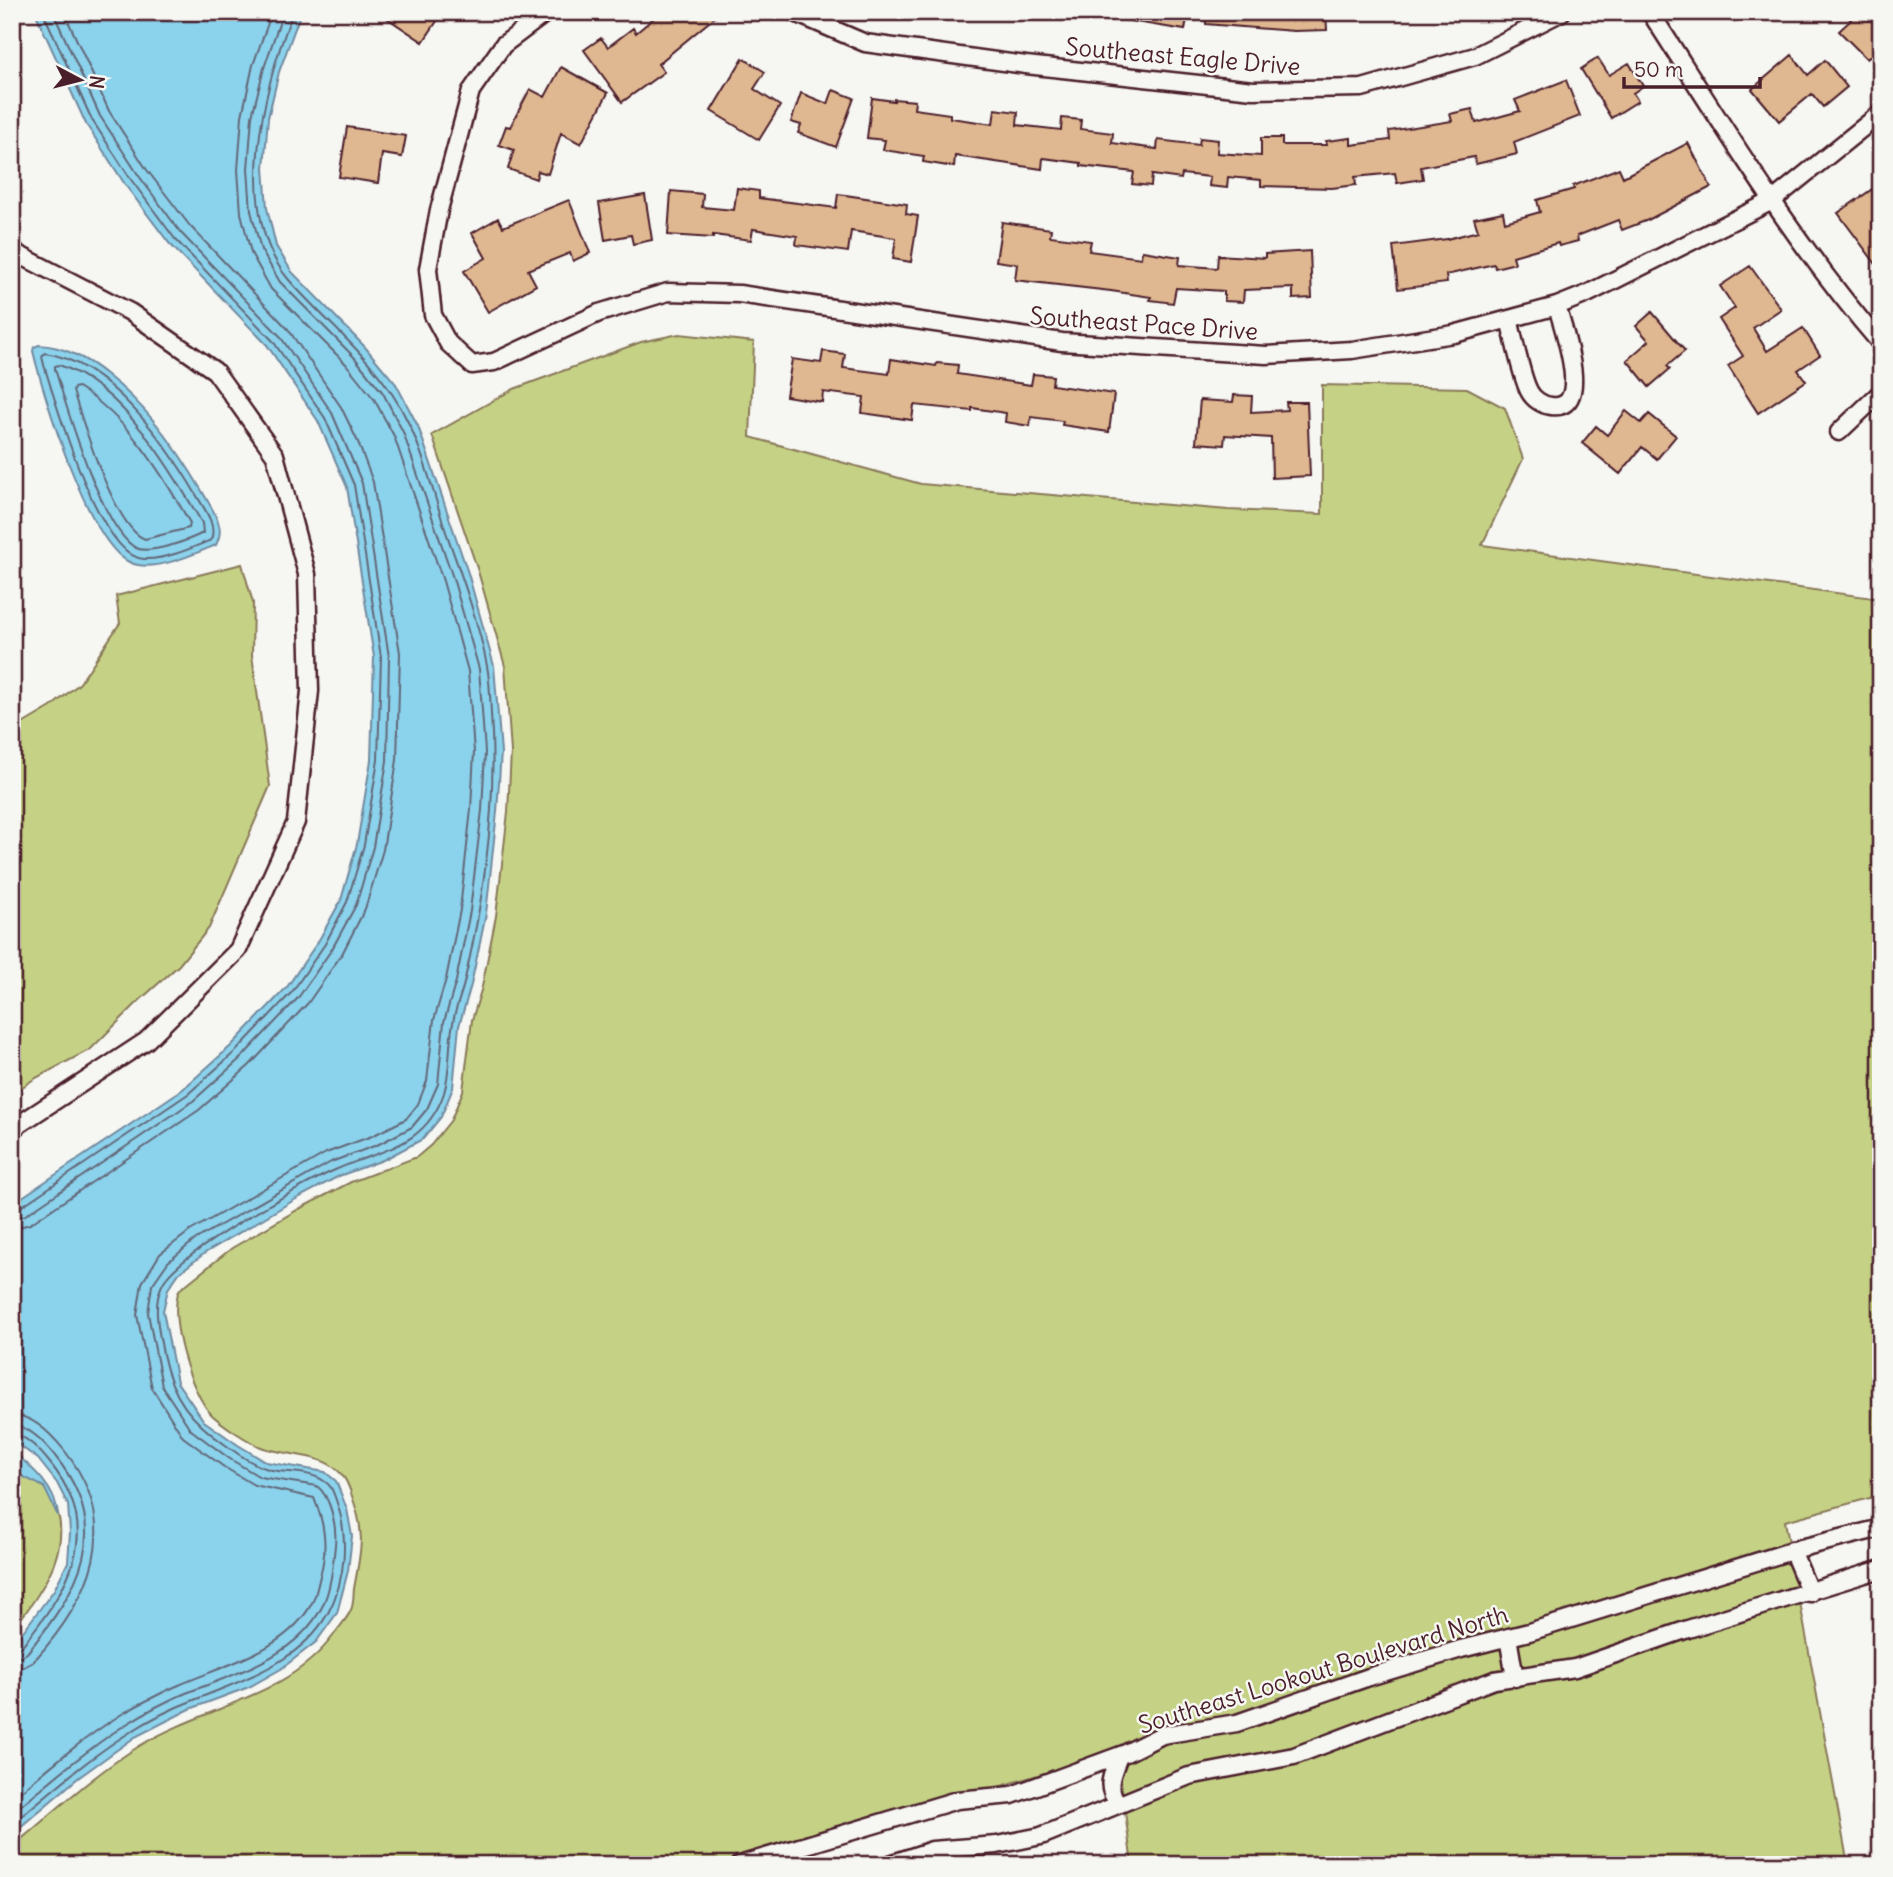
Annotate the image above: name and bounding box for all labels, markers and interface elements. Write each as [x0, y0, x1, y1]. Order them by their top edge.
street label: Southeast Eagle Drive [1064, 31, 1302, 81]
north arrow [46, 46, 116, 116]
scale bar [1624, 46, 1760, 90]
text: 50 m [1634, 56, 1683, 83]
text: N [84, 74, 110, 90]
street label: Southeast Pace Drive [1029, 300, 1259, 346]
street label: Southeast Lookout Boulevard North [1135, 1598, 1511, 1740]

